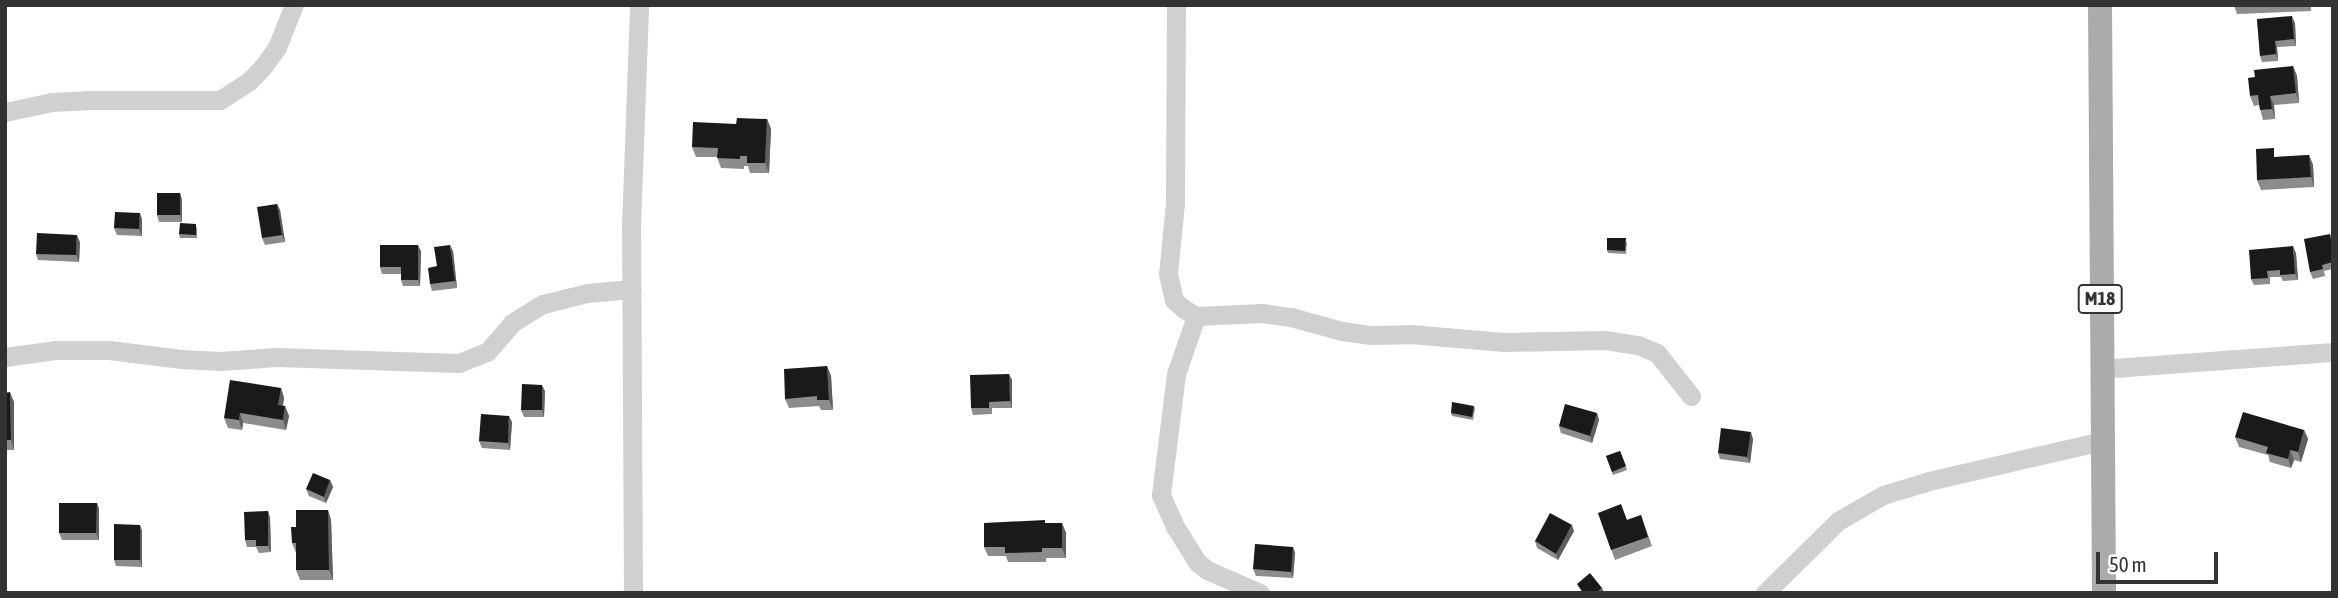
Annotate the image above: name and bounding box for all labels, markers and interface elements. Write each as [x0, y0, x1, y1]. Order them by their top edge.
road number: M18 [2077, 284, 2123, 314]
scale bar [2100, 538, 2222, 582]
text: 50 m [2109, 552, 2147, 576]

